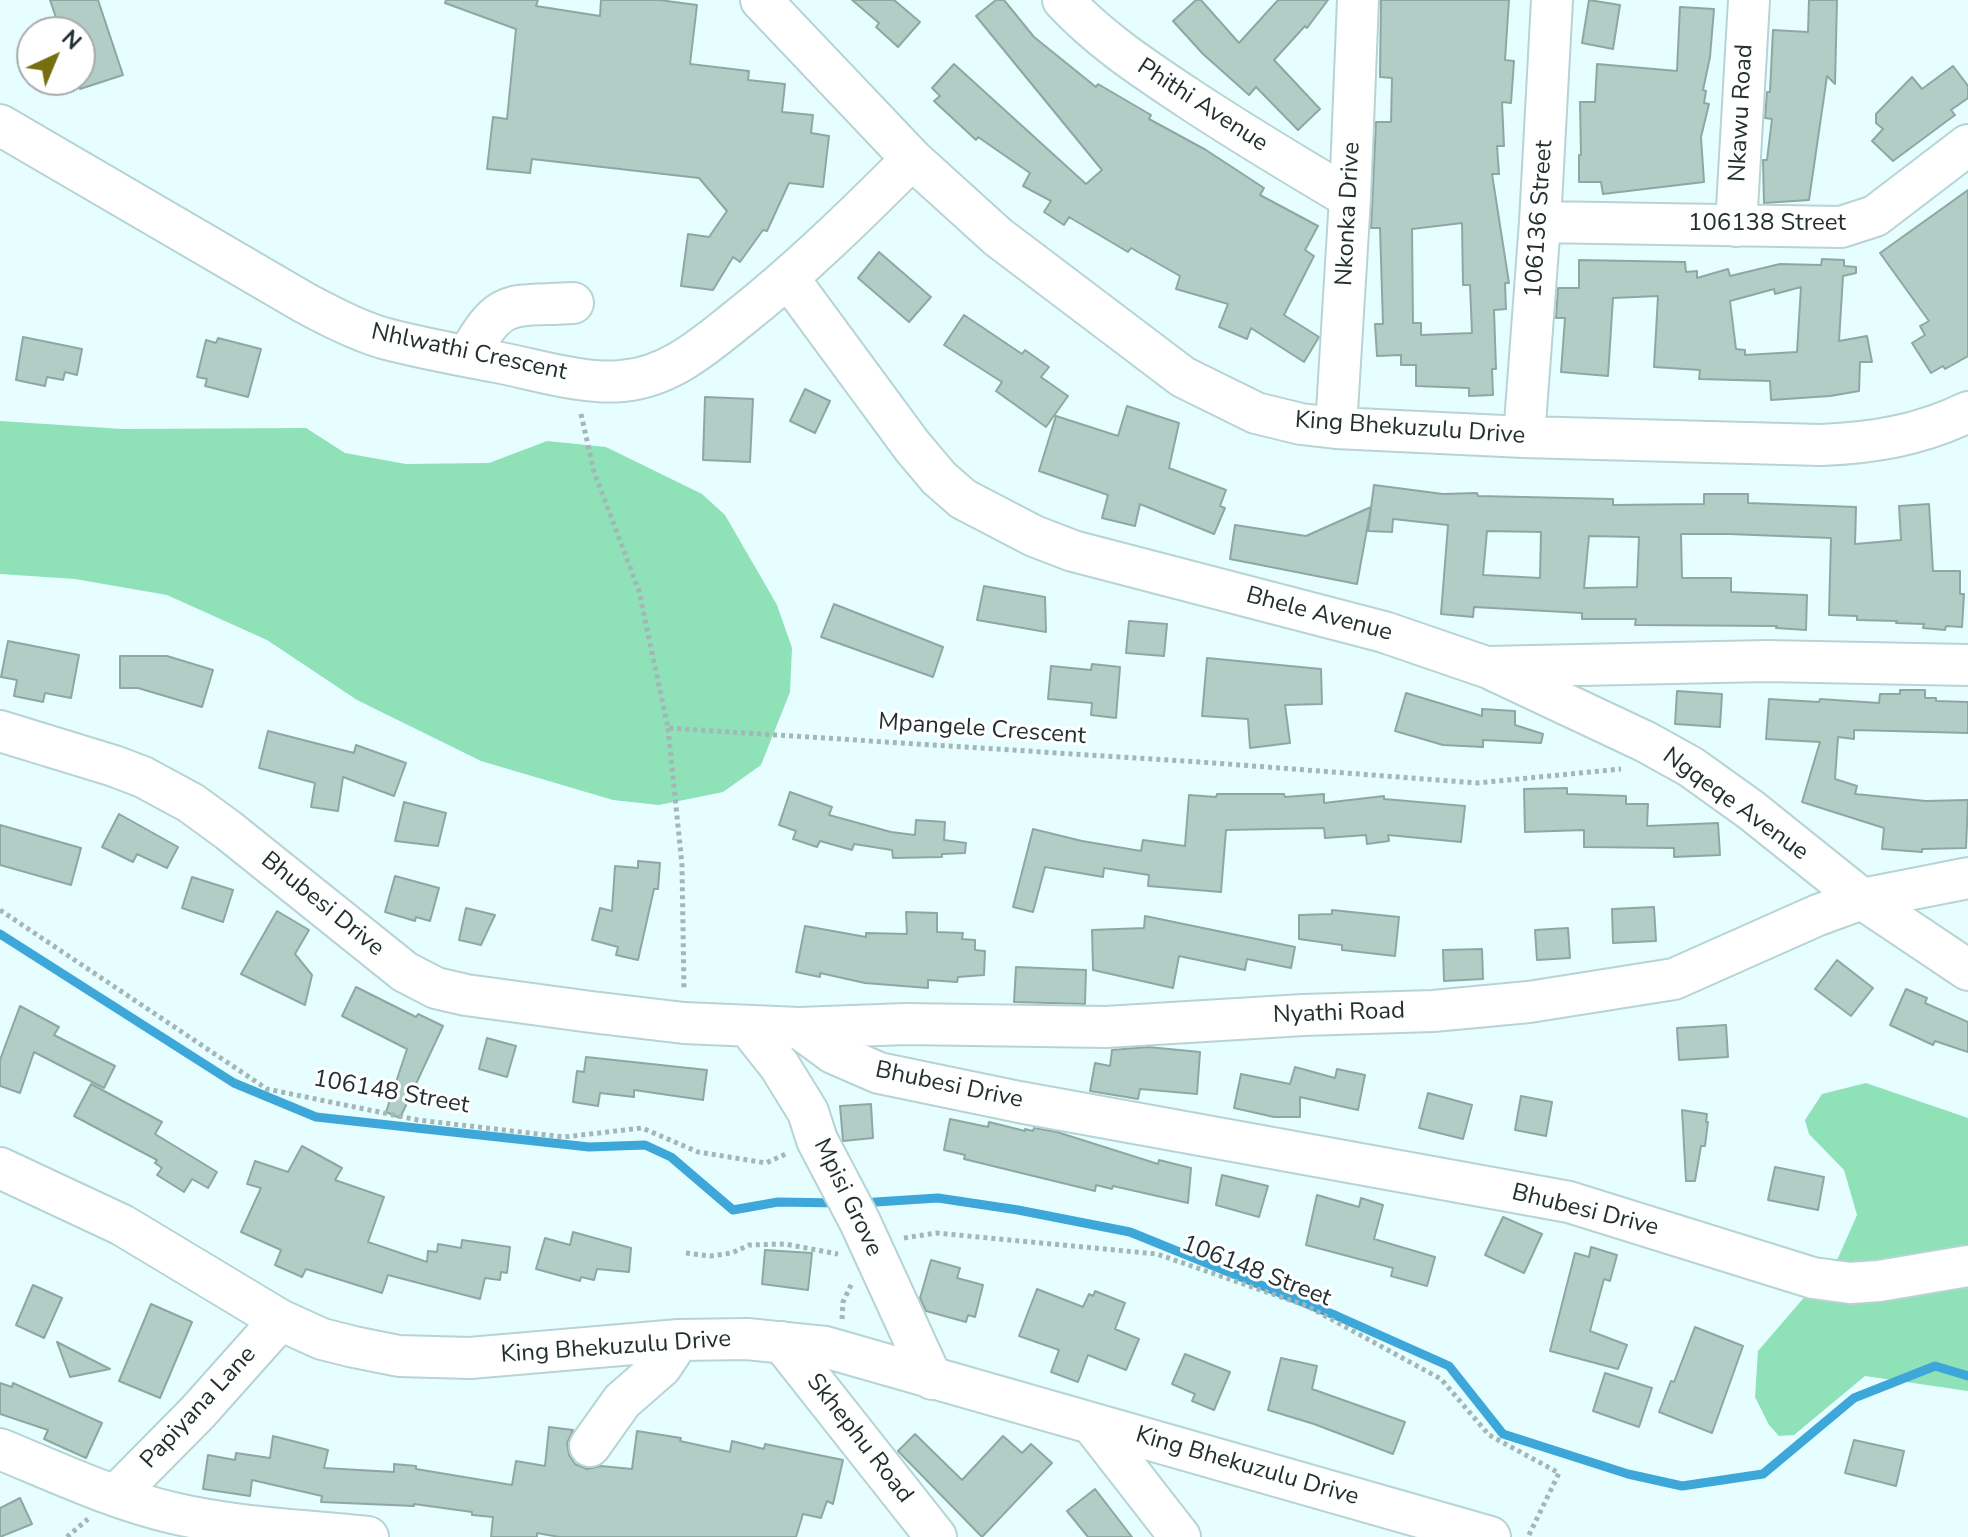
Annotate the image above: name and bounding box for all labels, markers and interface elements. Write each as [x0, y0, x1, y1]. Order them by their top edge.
north arrow [16, 16, 96, 96]
text: N [55, 24, 88, 57]
street label: Nkawu Road [1724, 43, 1760, 183]
street label: Phithi Avenue [1131, 53, 1273, 159]
street label: 106136 Street [1520, 139, 1560, 299]
street label: Nkonka Drive [1331, 141, 1367, 287]
street label: 106138 Street [1688, 210, 1846, 238]
street label: Nhlwathi Crescent [369, 318, 569, 388]
street label: King Bhekuzulu Drive [1294, 407, 1526, 451]
street label: Bhele Avenue [1243, 582, 1395, 648]
street label: Mpangele Crescent [877, 708, 1087, 752]
street label: Ngqeqe Avenue [1656, 742, 1814, 868]
street label: Bhubesi Drive [255, 847, 389, 963]
street label: Nyathi Road [1272, 997, 1406, 1031]
street label: Bhubesi Drive [873, 1056, 1025, 1116]
street label: 106148 Street [311, 1065, 471, 1121]
street label: Mpisi Grove [806, 1134, 888, 1262]
street label: Bhubesi Drive [1509, 1179, 1661, 1243]
street label: 106148 Street [1177, 1230, 1335, 1314]
street label: King Bhekuzulu Drive [500, 1326, 732, 1370]
street label: Papiyana Lane [135, 1341, 263, 1475]
street label: Skhephu Road [800, 1369, 918, 1509]
street label: King Bhekuzulu Drive [1132, 1421, 1362, 1513]

